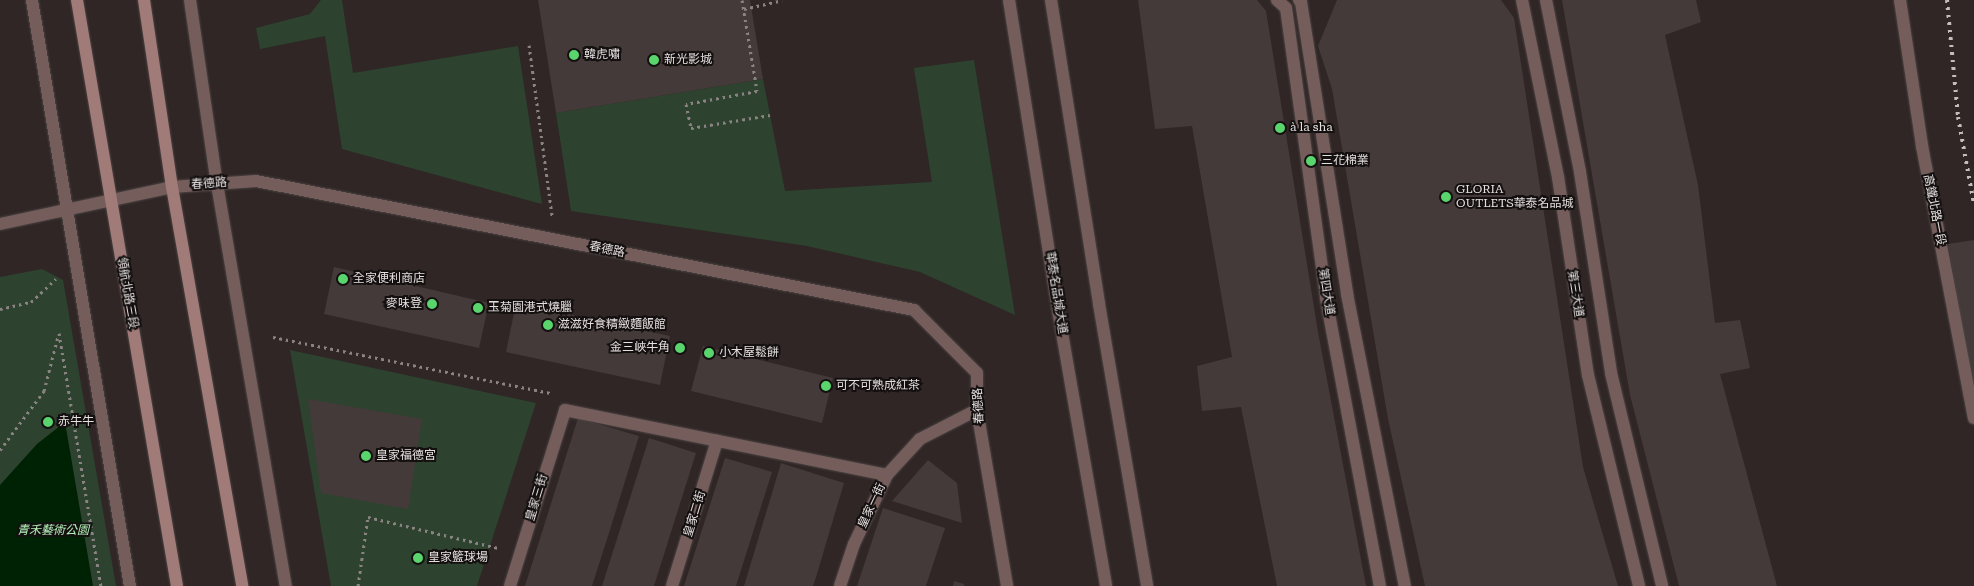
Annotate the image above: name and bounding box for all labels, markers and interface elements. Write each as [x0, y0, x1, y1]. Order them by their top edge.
place label: 韓虎嘯 [584, 48, 620, 62]
marker: 韓虎嘯 [568, 49, 580, 61]
place label: 新光影城 [664, 53, 712, 67]
marker: 新光影城 [648, 54, 660, 66]
place label: à la sha [1290, 121, 1333, 135]
marker: à la sha [1274, 122, 1286, 134]
place label: 三花棉業 [1321, 154, 1369, 168]
marker: 三花棉業 [1305, 155, 1317, 167]
street label: 高鐵北路一段 [1920, 173, 1948, 247]
street label: 春德路 [191, 176, 227, 192]
place label: GLORIA OUTLETS華泰名品城 [1456, 183, 1574, 211]
marker: GLORIA OUTLETS華泰名品城 [1440, 191, 1452, 203]
street label: 春德路 [588, 239, 626, 261]
street label: 華泰名品城大道 [1042, 250, 1070, 336]
street label: 領航北路三段 [114, 256, 140, 330]
street label: 第四大道 [1315, 267, 1337, 317]
street label: 第三大道 [1564, 269, 1586, 319]
place label: 全家便利商店 [353, 272, 425, 286]
marker: 全家便利商店 [337, 273, 349, 285]
place label: 麥味登 [386, 297, 422, 311]
marker: 麥味登 [426, 298, 438, 310]
place label: 玉菊園港式燒臘 [488, 301, 572, 315]
marker: 玉菊園港式燒臘 [472, 302, 484, 314]
place label: 滋滋好食精緻麵飯館 [558, 318, 666, 332]
marker: 滋滋好食精緻麵飯館 [542, 319, 554, 331]
place label: 金三峽牛角 [610, 341, 670, 355]
marker: 金三峽牛角 [674, 342, 686, 354]
place label: 小木屋鬆餅 [719, 346, 779, 360]
marker: 小木屋鬆餅 [703, 347, 715, 359]
place label: 可不可熟成紅茶 [836, 379, 920, 393]
marker: 可不可熟成紅茶 [820, 380, 832, 392]
street label: 春德路 [971, 388, 987, 424]
place label: 赤牛牛 [58, 415, 94, 429]
marker: 赤牛牛 [42, 416, 54, 428]
place label: 皇家福德宮 [376, 449, 436, 463]
marker: 皇家福德宮 [360, 450, 372, 462]
street label: 皇家三街 [523, 473, 551, 523]
street label: 皇家一街 [855, 481, 889, 531]
street label: 皇家二街 [681, 489, 709, 539]
park label: 青禾藝術公園 [17, 524, 89, 538]
place label: 皇家籃球場 [428, 551, 488, 565]
marker: 皇家籃球場 [412, 552, 424, 564]

